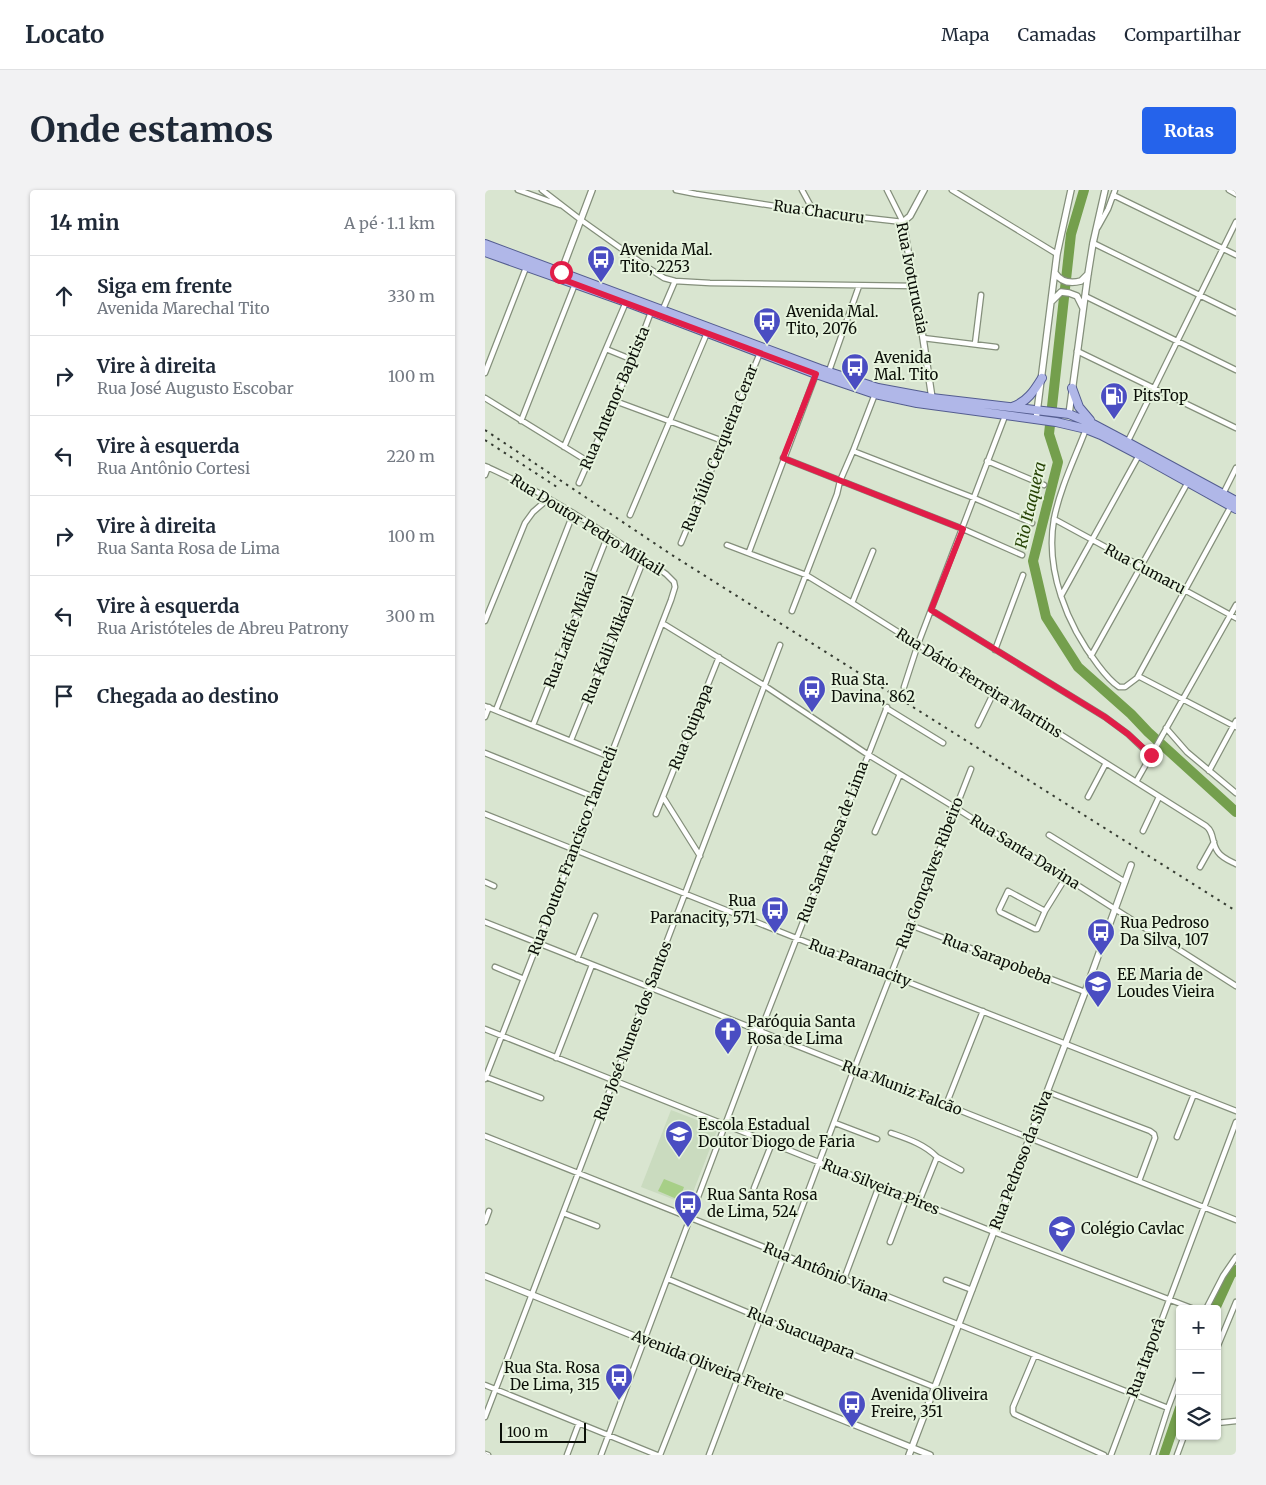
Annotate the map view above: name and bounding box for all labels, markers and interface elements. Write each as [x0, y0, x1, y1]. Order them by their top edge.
text: Locato [25, 19, 104, 50]
text: Mapa [941, 23, 990, 46]
text: Camadas [1018, 23, 1096, 46]
text: Compartilhar [1124, 23, 1241, 46]
button: Rotas [1142, 107, 1236, 154]
text: Onde estamos [30, 108, 273, 152]
street label: Rua Chacuru [772, 196, 866, 227]
text: 14 min [50, 209, 119, 236]
text: A pé · 1.1 km [344, 213, 435, 233]
street label: Rua Ivoturucaia [892, 220, 933, 335]
place label: Avenida Mal. Tito, 2253 [619, 240, 713, 276]
bus stop icon: Avenida Mal. Tito, 2253 [586, 244, 616, 283]
route start [550, 261, 573, 284]
text: Siga em frente [97, 274, 232, 298]
icon: ahead [50, 282, 78, 310]
text: 330 m [388, 286, 435, 306]
text: Avenida Marechal Tito [97, 298, 270, 318]
place label: Avenida Mal. Tito, 2076 [785, 302, 879, 338]
bus stop icon: Avenida Mal. Tito, 2076 [752, 306, 782, 345]
street label: Rua Antenor Baptista [576, 323, 653, 472]
place label: Avenida Mal. Tito [873, 348, 938, 384]
bus stop icon: Avenida Mal. Tito [840, 352, 870, 391]
text: Vire à direita [97, 354, 216, 378]
street label: Rua Júlio Cerqueira Cerar [677, 361, 762, 534]
icon: right [50, 362, 78, 390]
text: 100 m [388, 366, 435, 386]
text: Rua José Augusto Escobar [97, 378, 294, 398]
fuel station icon: PitsTop [1099, 381, 1129, 420]
place label: PitsTop [1133, 386, 1188, 405]
text: Vire à esquerda [97, 434, 240, 458]
icon: left [50, 442, 78, 470]
text: 220 m [387, 446, 435, 466]
text: Rua Antônio Cortesi [97, 458, 250, 478]
water label: Rio Itaquera [1010, 460, 1050, 550]
street label: Rua Doutor Pedro Mikail [507, 470, 668, 580]
text: Vire à direita [97, 514, 216, 538]
icon: right [50, 522, 78, 550]
text: 100 m [388, 526, 435, 546]
text: Rua Santa Rosa de Lima [97, 538, 280, 558]
street label: Rua Cumaru [1101, 539, 1189, 598]
street label: Rua Latife Mikail [540, 569, 602, 691]
street label: Rua Kalil Mikail [577, 593, 638, 706]
text: Vire à esquerda [97, 594, 240, 618]
icon: left [50, 602, 78, 630]
text: 300 m [386, 606, 435, 626]
text: Rua Aristóteles de Abreu Patrony [97, 618, 349, 638]
street label: Rua Dário Ferreira Martins [893, 623, 1066, 742]
place label: Rua Sta. Davina, 862 [831, 670, 915, 706]
bus stop icon: Rua Sta. Davina, 862 [797, 674, 827, 713]
street label: Rua Quipapa [665, 681, 716, 773]
icon: arrive [50, 682, 78, 710]
text: Chegada ao destino [97, 684, 279, 708]
street label: Rua Doutor Francisco Tancredi [524, 744, 621, 958]
route end [1140, 744, 1163, 767]
street label: Rua Santa Rosa de Lima [793, 758, 872, 925]
street label: Rua Gonçalves Ribeiro [892, 794, 967, 951]
street label: Rua Santa Davina [967, 810, 1084, 893]
place label: Rua Paranacity, 571 [650, 891, 756, 927]
bus stop icon: Rua Paranacity, 571 [760, 895, 790, 934]
place label: Rua Pedroso Da Silva, 107 [1120, 913, 1209, 949]
bus stop icon: Rua Pedroso Da Silva, 107 [1086, 917, 1116, 956]
street label: Rua Sarapobeba [940, 929, 1055, 988]
street label: Rua Paranacity [806, 934, 914, 991]
street label: Rua José Nunes dos Santos [589, 938, 676, 1123]
place label: EE Maria de Loudes Vieira [1117, 965, 1215, 1001]
school or university icon: EE Maria de Loudes Vieira [1083, 969, 1113, 1008]
place label: Paróquia Santa Rosa de Lima [747, 1012, 855, 1048]
church icon: Paróquia Santa Rosa de Lima [713, 1016, 743, 1055]
street label: Rua Muniz Falcão [839, 1056, 965, 1119]
street label: Rua Pedroso da Silva [985, 1087, 1056, 1232]
place label: Escola Estadual Doutor Diogo de Faria [698, 1115, 855, 1151]
school or university icon: Escola Estadual Doutor Diogo de Faria [664, 1119, 694, 1158]
street label: Rua Silveira Pires [820, 1154, 943, 1219]
place label: Rua Santa Rosa de Lima, 524 [707, 1185, 817, 1221]
bus stop icon: Rua Santa Rosa de Lima, 524 [673, 1189, 703, 1228]
school or university icon: Colégio Cavlac [1047, 1214, 1077, 1253]
place label: Colégio Cavlac [1081, 1219, 1185, 1238]
street label: Rua Antônio Viana [761, 1238, 892, 1305]
street label: Rua Suacuapara [745, 1302, 858, 1363]
map controls [1176, 1305, 1221, 1440]
button: + [1176, 1305, 1221, 1350]
street label: Rua Itaporâ [1122, 1316, 1169, 1400]
street label: Avenida Oliveira Freire [628, 1325, 787, 1404]
button: − [1176, 1350, 1221, 1395]
place label: Rua Sta. Rosa De Lima, 315 [504, 1358, 600, 1394]
bus stop icon: Rua Sta. Rosa De Lima, 315 [604, 1362, 634, 1401]
place label: Avenida Oliveira Freire, 351 [870, 1385, 988, 1421]
bus stop icon: Avenida Oliveira Freire, 351 [837, 1389, 867, 1428]
button: layers [1176, 1395, 1221, 1440]
scale bar [500, 1420, 586, 1443]
text: 100 m [507, 1423, 548, 1441]

